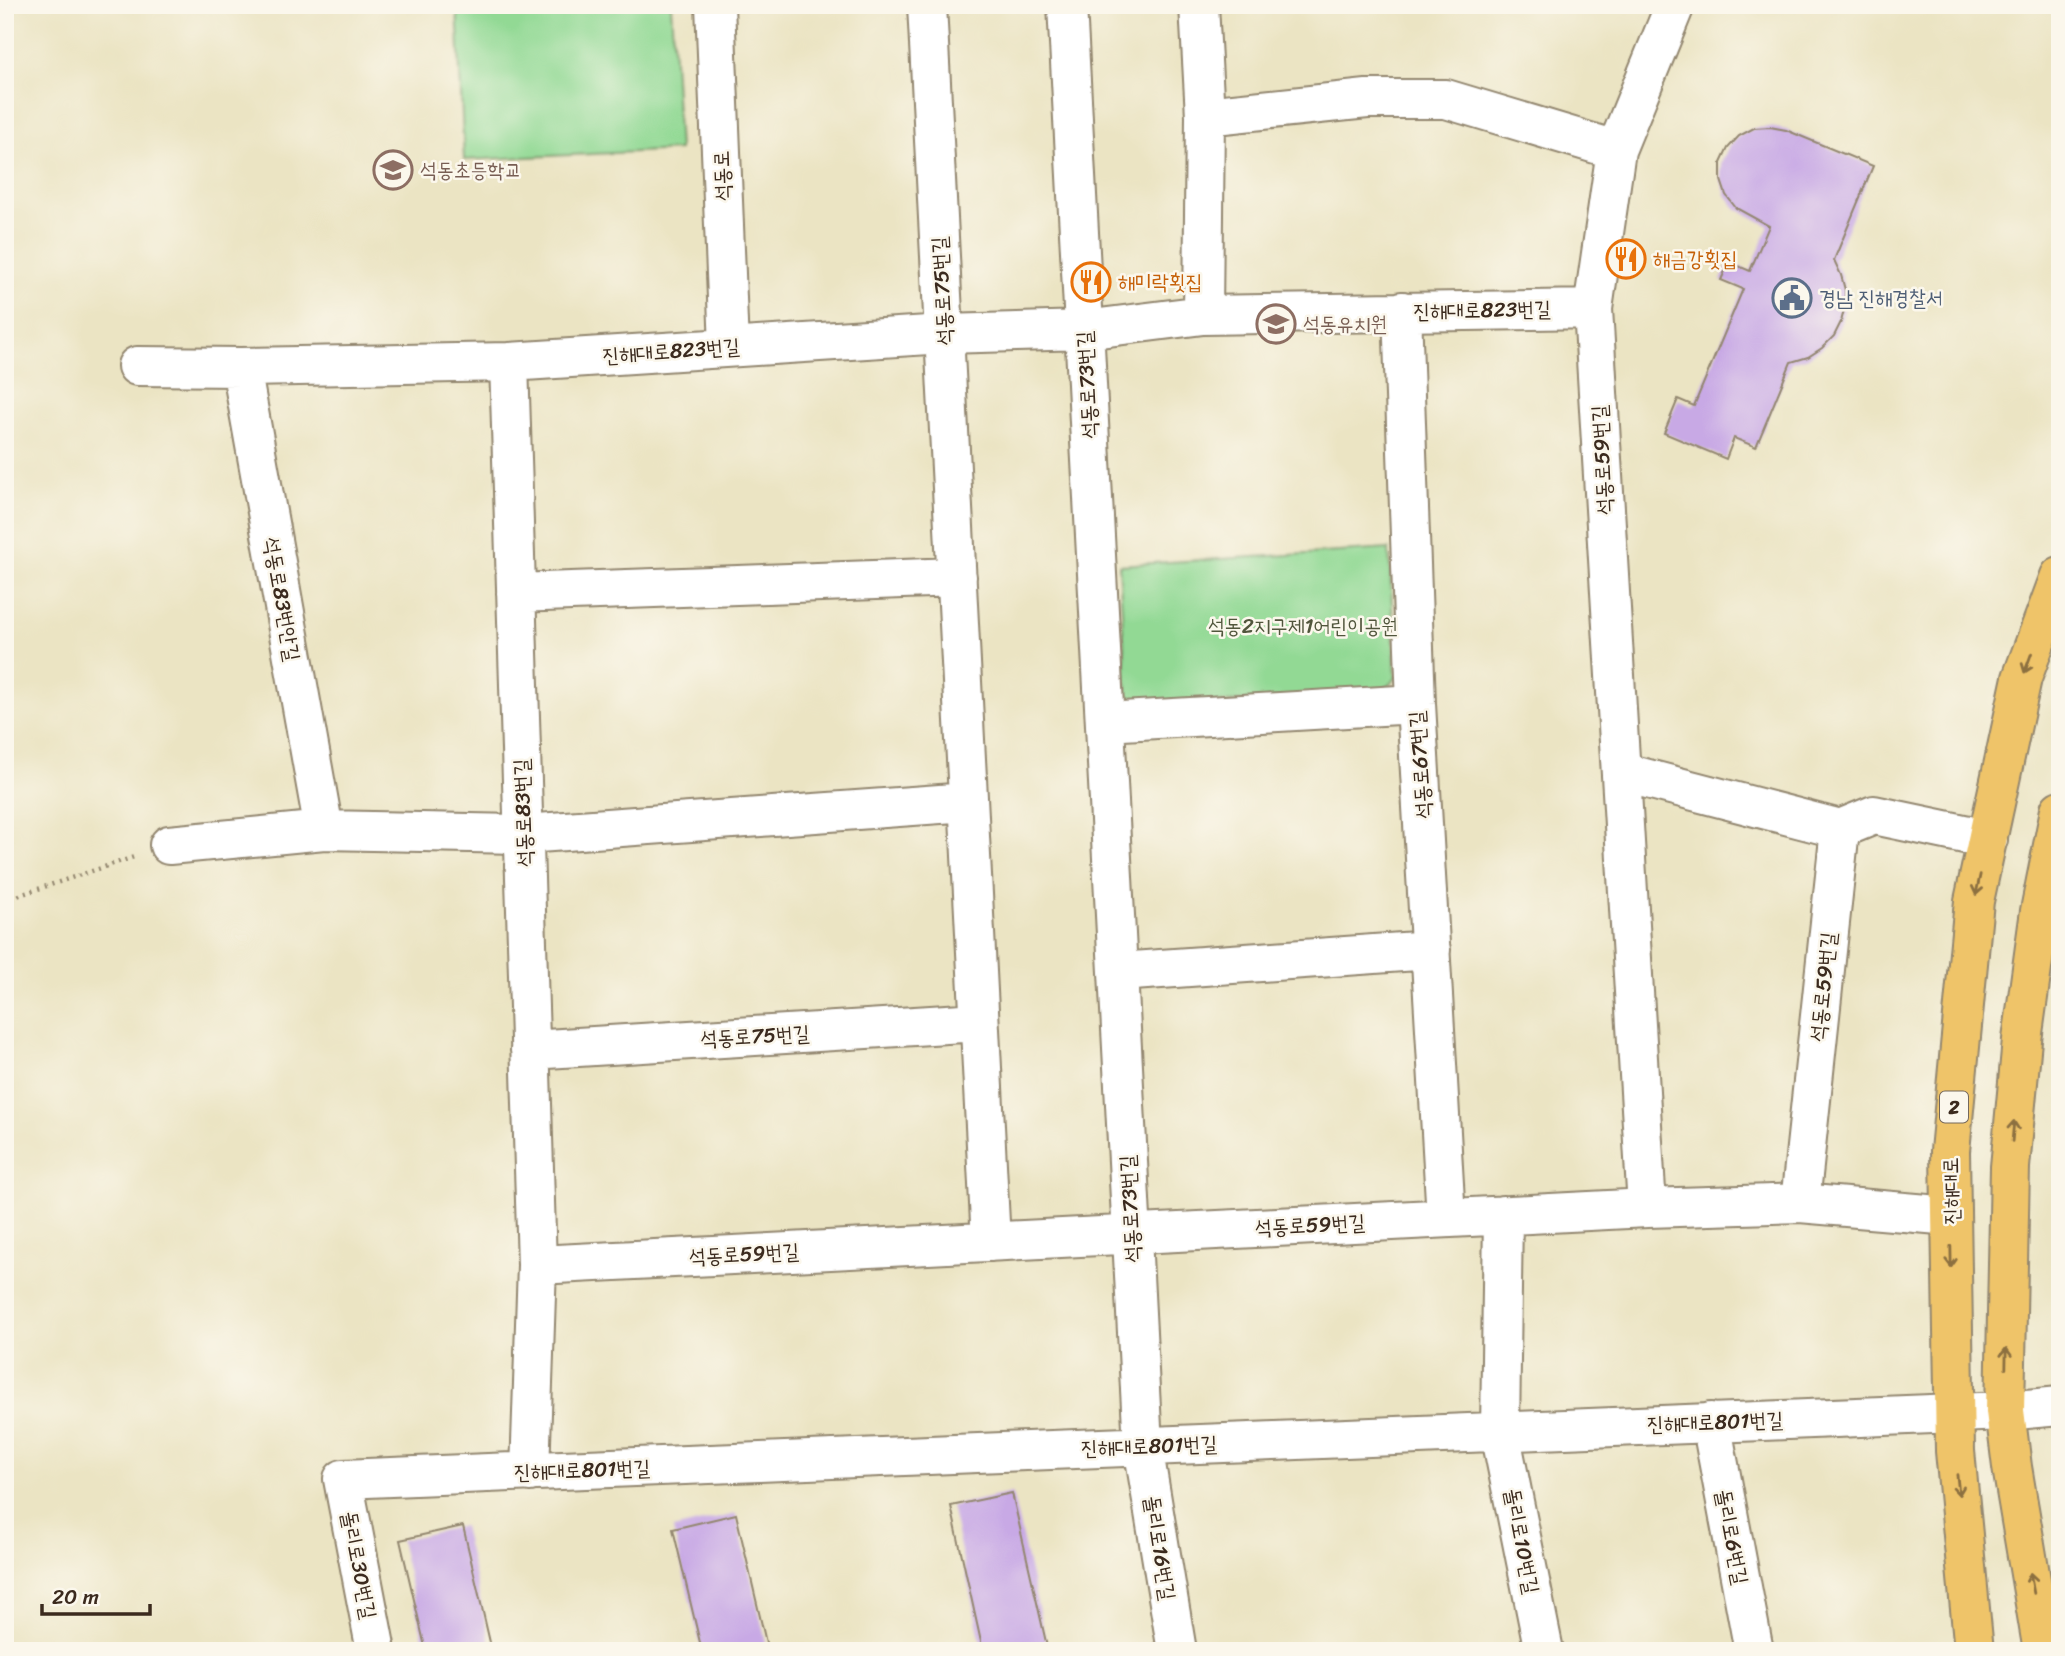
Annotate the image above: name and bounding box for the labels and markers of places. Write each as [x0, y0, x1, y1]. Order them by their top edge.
school or university icon: 석동초등학교 [372, 149, 414, 191]
place label: 석동초등학교 [420, 151, 521, 189]
restaurant icon: 해금강횟집 [1605, 238, 1647, 280]
place label: 해금강횟집 [1653, 240, 1738, 278]
restaurant icon: 해미락횟집 [1070, 261, 1112, 303]
place label: 해미락횟집 [1118, 263, 1203, 301]
public building icon: 경남 진해경찰서 [1771, 277, 1813, 319]
place label: 경남 진해경찰서 [1819, 279, 1943, 317]
school or university icon: 석동유치원 [1255, 303, 1297, 345]
place label: 석동유치원 [1303, 305, 1388, 343]

